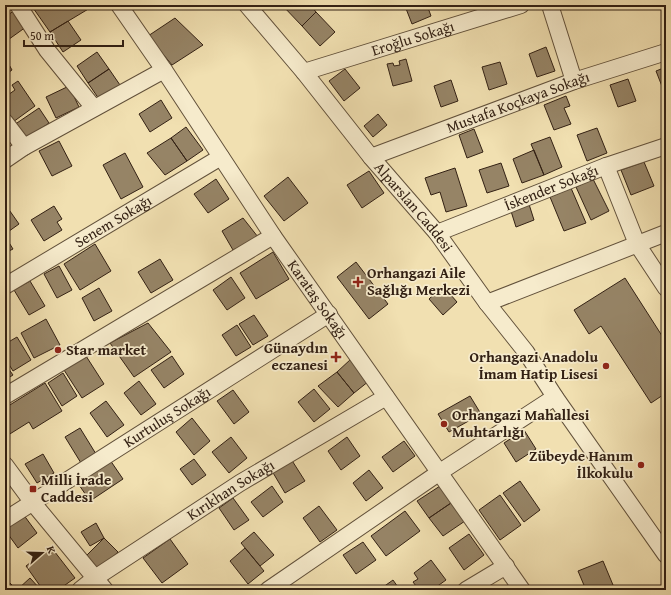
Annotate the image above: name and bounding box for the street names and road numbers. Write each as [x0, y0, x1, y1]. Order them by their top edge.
street label: Eroğlu Sokağı [369, 15, 457, 61]
street label: Mustafa Koçkaya Sokağı [443, 66, 592, 138]
street label: Alparslan Caddesi [370, 157, 458, 256]
street label: İskender Sokağı [501, 159, 601, 215]
street label: Senem Sokağı [70, 190, 156, 252]
street label: Karataş Sokağı [283, 255, 353, 343]
street label: Kurtuluş Sokağı [119, 381, 214, 452]
street label: Kırıkhan Sokağı [183, 454, 278, 525]

